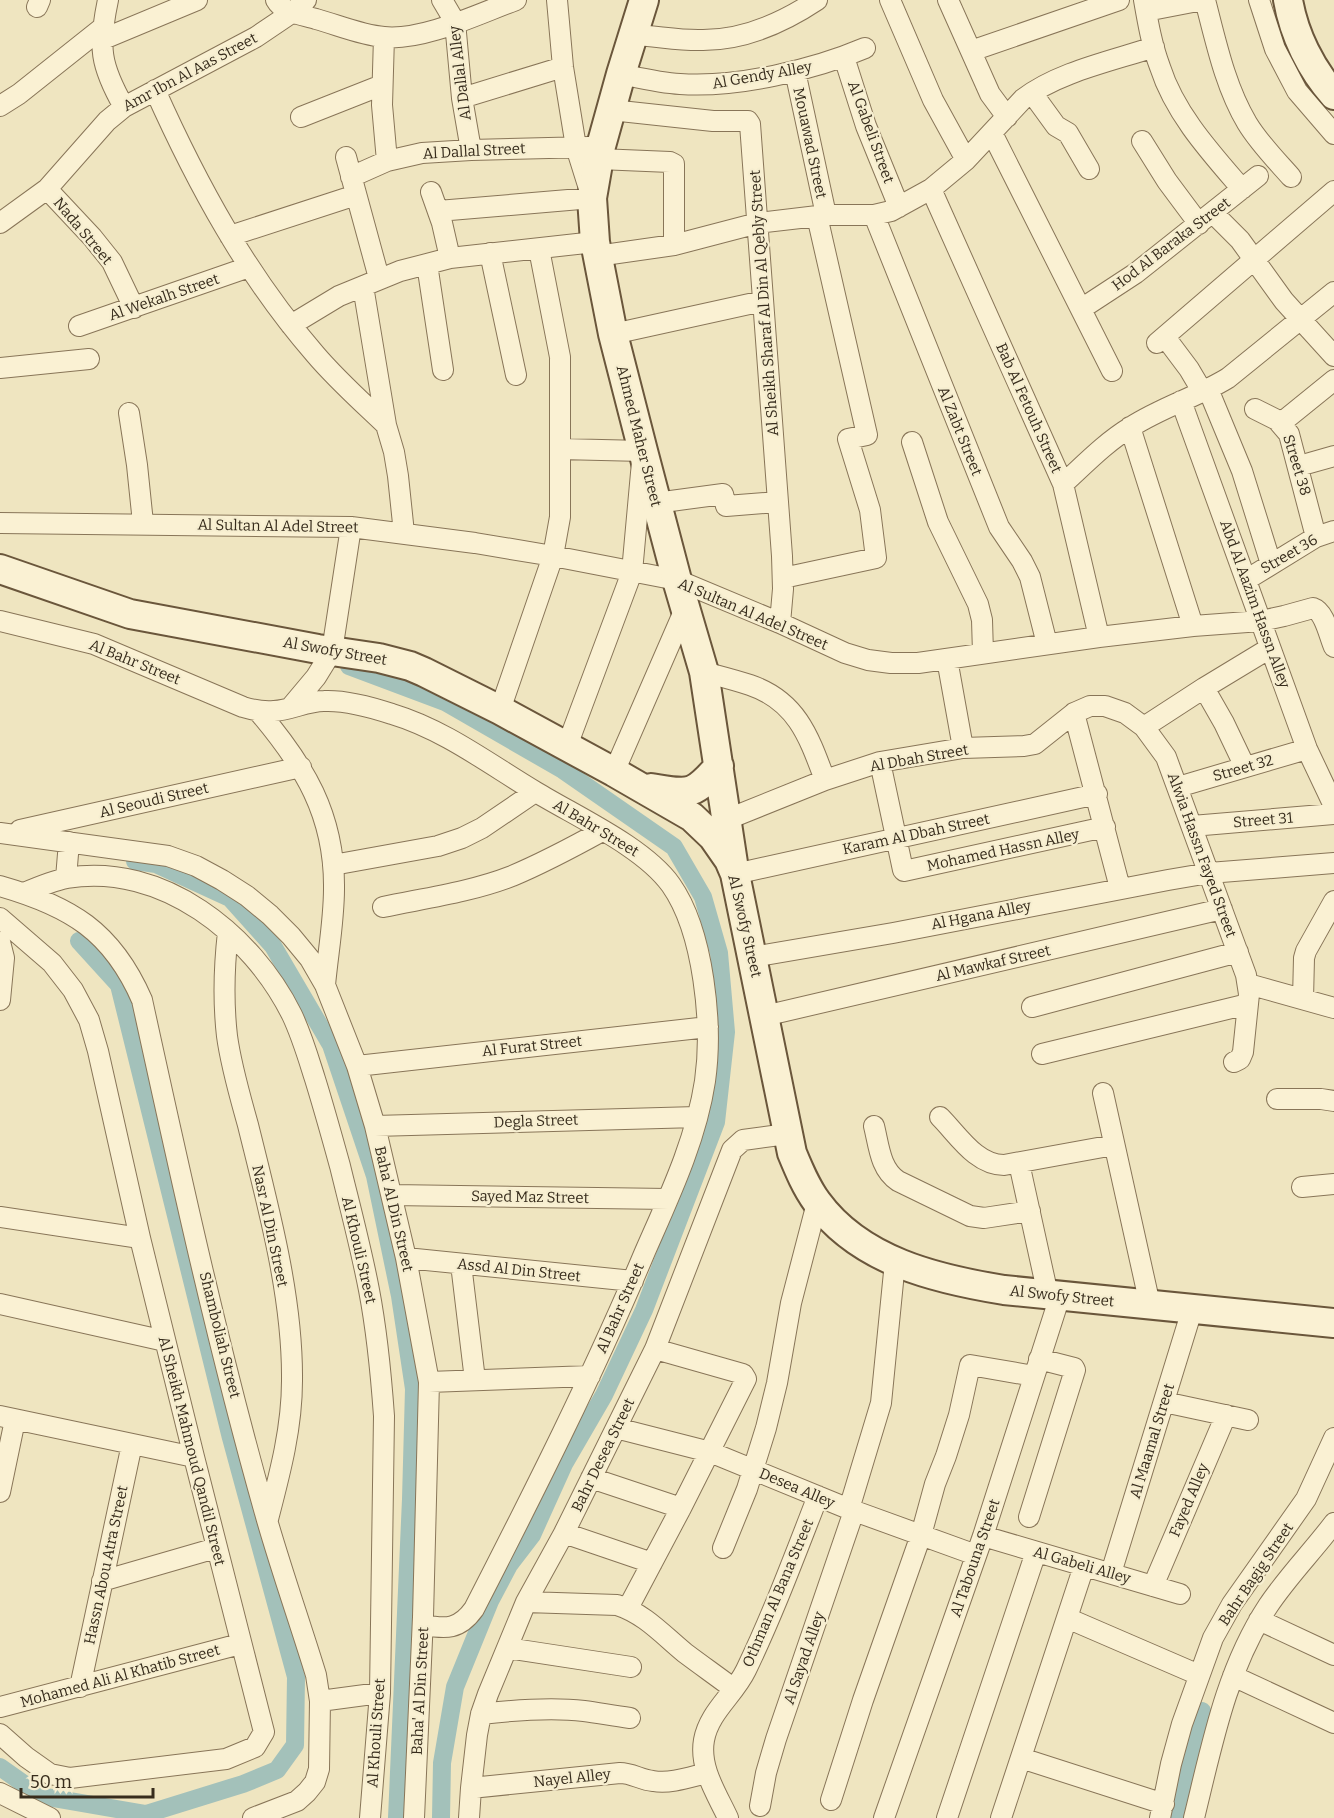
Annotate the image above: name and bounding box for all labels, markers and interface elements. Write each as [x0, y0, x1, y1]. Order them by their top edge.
street label: Al Dallal Alley [445, 25, 475, 121]
street label: Amr Ibn Al Aas Street [120, 29, 261, 115]
street label: Al Gendy Alley [711, 57, 813, 93]
street label: Al Gabeli Street [844, 78, 898, 186]
street label: Mouawad Street [789, 86, 831, 201]
street label: Al Dallal Street [422, 139, 526, 163]
street label: Al Sheikh Sharaf Al Din Al Qebly Street [746, 169, 782, 437]
street label: Hod Al Baraka Street [1108, 193, 1234, 294]
street label: Nada Street [50, 194, 117, 269]
street label: Al Wekalh Street [106, 270, 222, 324]
street label: Bab Al Fetouh Street [992, 340, 1066, 476]
street label: Ahmed Maher Street [613, 363, 665, 509]
street label: Al Zabt Street [934, 384, 986, 479]
street label: Street 38 [1279, 432, 1315, 498]
street label: Al Sultan Al Adel Street [197, 516, 359, 536]
street label: Abd Al Aazim Hassn Alley [1216, 517, 1294, 691]
street label: Street 36 [1257, 530, 1321, 577]
street label: Al Sultan Al Adel Street [675, 574, 831, 654]
street label: Al Swofy Street [282, 633, 389, 669]
street label: Al Bahr Street [87, 636, 184, 689]
street label: Al Dbah Street [868, 740, 970, 776]
street label: Street 32 [1211, 751, 1275, 785]
street label: Alwia Hassn Fayed Street [1164, 770, 1240, 941]
street label: Al Seoudi Street [98, 779, 211, 821]
street label: Al Bahr Street [550, 795, 643, 861]
street label: Street 31 [1232, 808, 1294, 832]
street label: Karam Al Dbah Street [841, 810, 992, 858]
street label: Mohamed Hassn Alley [925, 825, 1081, 875]
street label: Al Swofy Street [724, 873, 766, 980]
street label: Al Hgana Alley [929, 896, 1033, 934]
street label: Al Mawkaf Street [934, 941, 1053, 985]
street label: Al Furat Street [481, 1032, 583, 1060]
street label: Degla Street [493, 1111, 579, 1131]
street label: Baha' Al Din Street [371, 1144, 417, 1274]
street label: Nasr Al Din Street [248, 1163, 292, 1289]
street label: Sayed Maz Street [471, 1187, 590, 1207]
street label: Al Khouli Street [338, 1194, 380, 1306]
street label: Assd Al Din Street [456, 1255, 582, 1286]
street label: Al Bahr Street [592, 1260, 648, 1356]
street label: Shamboliah Street [196, 1270, 245, 1401]
street label: Al Swofy Street [1009, 1282, 1116, 1311]
street label: Al Sheikh Mahmoud Qandil Street [155, 1334, 229, 1568]
street label: Al Maamal Street [1126, 1381, 1178, 1501]
street label: Bahr Desea Street [568, 1395, 639, 1515]
street label: Fayed Alley [1165, 1460, 1213, 1540]
street label: Desea Alley [756, 1464, 838, 1512]
street label: Hassn Abou Atra Street [80, 1483, 132, 1646]
street label: Al Tabouna Street [946, 1496, 1004, 1619]
street label: Othman Al Bana Street [739, 1516, 818, 1670]
street label: Bahr Bagig Street [1215, 1519, 1297, 1629]
street label: Al Gabeli Alley [1031, 1543, 1133, 1588]
street label: Al Sayad Alley [780, 1609, 828, 1707]
street label: Baha' Al Din Street [408, 1626, 432, 1756]
street label: Mohamed Ali Al Khatib Street [18, 1641, 222, 1711]
street label: Al Khouli Street [363, 1677, 389, 1788]
scale bar [21, 1761, 153, 1799]
street label: Nayel Alley [533, 1765, 611, 1791]
text: 50 m [30, 1771, 72, 1793]

